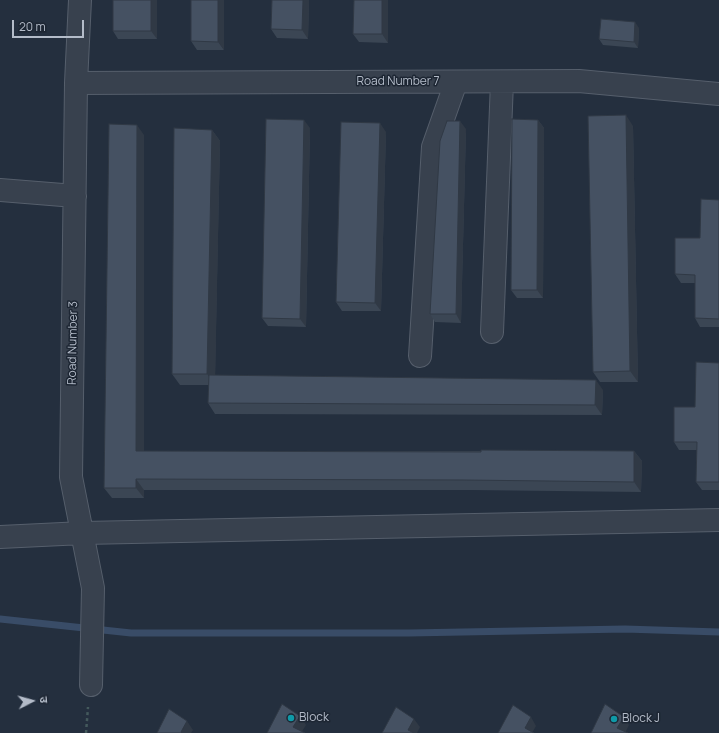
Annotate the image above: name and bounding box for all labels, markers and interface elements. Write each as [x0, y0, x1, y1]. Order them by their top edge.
scale bar [14, 12, 86, 38]
text: 20 m [19, 18, 46, 35]
street label: Road Number 7 [356, 75, 440, 89]
street label: Road Number 3 [65, 301, 81, 385]
north arrow [12, 681, 52, 721]
text: उ [37, 696, 52, 704]
place label: Block [299, 711, 329, 725]
place label: Block J [622, 712, 660, 726]
marker: Block [286, 713, 296, 723]
marker: Block J [609, 714, 619, 724]

